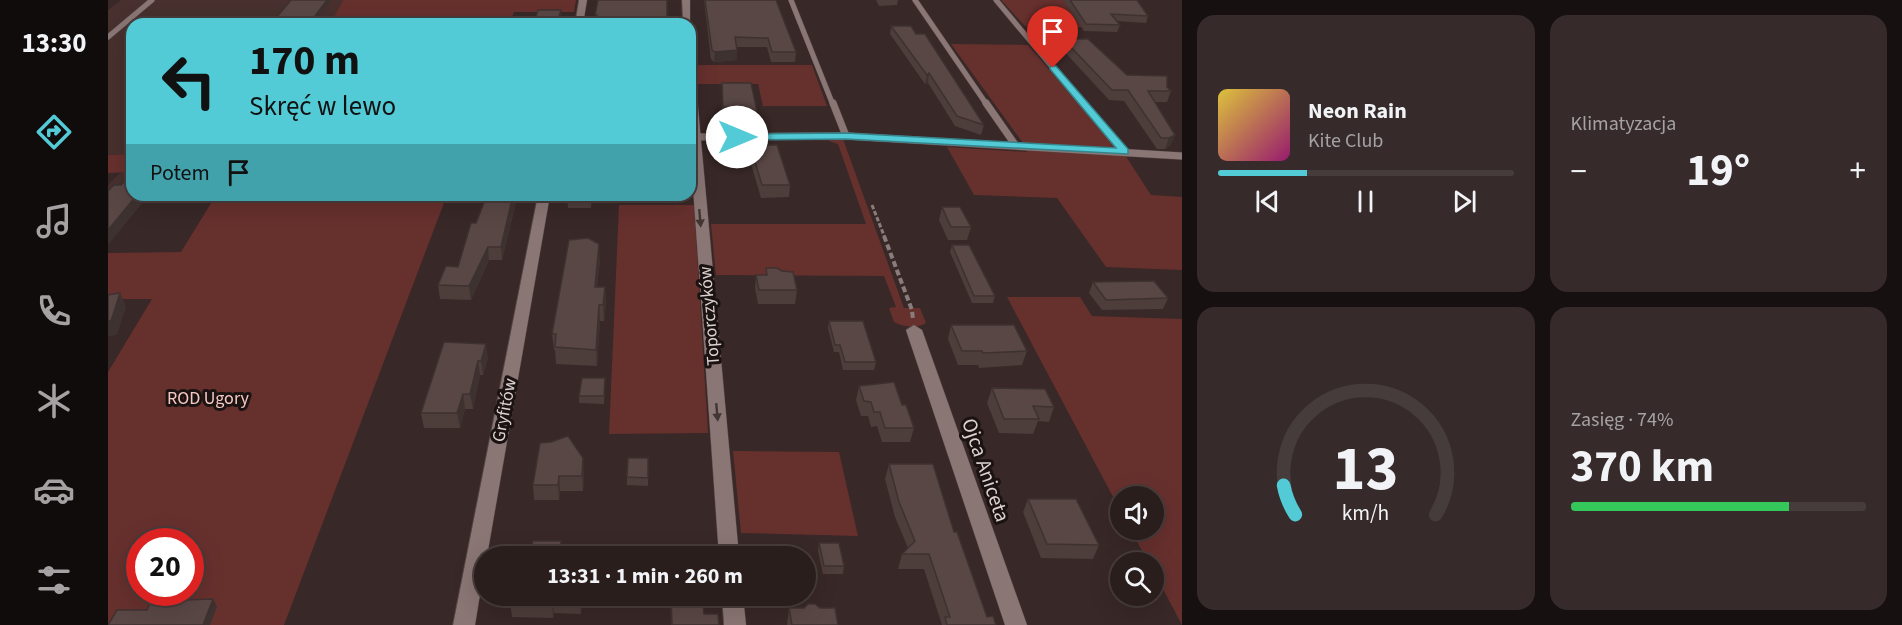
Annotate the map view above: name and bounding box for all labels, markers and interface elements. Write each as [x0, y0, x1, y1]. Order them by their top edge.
pin [1027, 6, 1078, 68]
icon: arrive [1036, 15, 1069, 48]
text: 13:30 [21, 24, 87, 63]
text: 170 m [249, 31, 360, 91]
icon: left [150, 42, 228, 120]
text: Skręć w lewo [249, 87, 396, 126]
text: Neon Rain [1308, 95, 1407, 127]
position arrow [705, 105, 769, 169]
text: Klimatyzacja [1571, 110, 1676, 138]
icon: directions [33, 111, 75, 153]
text: Kite Club [1308, 127, 1383, 155]
text: 19° [1686, 139, 1750, 203]
text: − [1571, 148, 1587, 195]
text: + [1850, 148, 1866, 195]
icon: arrive [222, 156, 255, 189]
text: Potem [150, 157, 210, 189]
icon: previous [1251, 185, 1284, 218]
icon: pause [1349, 185, 1382, 218]
icon: next [1448, 185, 1481, 218]
icon: music [33, 200, 75, 242]
one-way arrow [696, 208, 705, 227]
street label: Toporczyków [693, 265, 726, 367]
icon: phone [33, 290, 75, 332]
street label: Gryfitów [486, 376, 523, 444]
icon: climate [33, 380, 75, 422]
park label: ROD Ugory [167, 386, 250, 411]
one-way arrow [712, 402, 722, 421]
text: Zasięg · 74% [1571, 406, 1673, 434]
street label: Ojca Aniceta [954, 414, 1018, 526]
text: 13 [1333, 425, 1399, 514]
text: 370 km [1571, 435, 1714, 499]
icon: car [33, 469, 75, 511]
map controls [1110, 486, 1164, 606]
button: sound [1110, 486, 1164, 540]
text: km/h [1342, 499, 1390, 530]
speed limit sign: 20 [126, 528, 204, 606]
button: search [1110, 552, 1164, 606]
icon: filters [33, 559, 75, 601]
text: 13:31 · 1 min · 260 m [547, 560, 743, 592]

